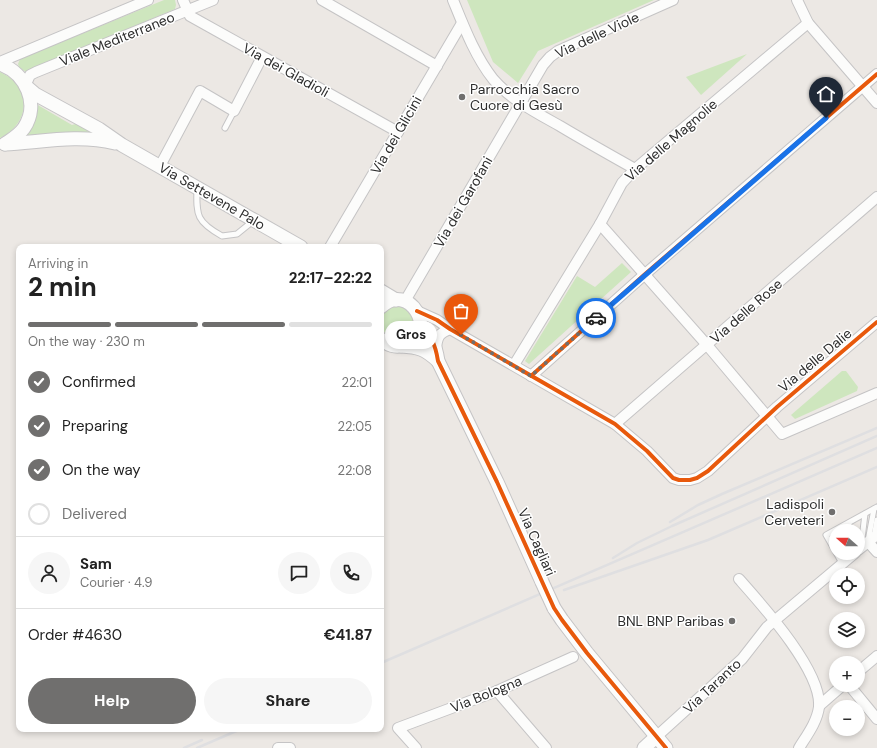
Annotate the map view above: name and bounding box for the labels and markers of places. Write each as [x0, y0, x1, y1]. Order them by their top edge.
pin [809, 77, 843, 118]
place label: Parrocchia Sacro Cuore di Gesù [470, 80, 580, 114]
marker: Parrocchia Sacro Cuore di Gesù [457, 92, 467, 102]
pin [444, 294, 478, 335]
callout: Gros [385, 321, 437, 349]
place label: Ladispoli Cerveteri [764, 495, 824, 529]
marker: Ladispoli Cerveteri [827, 507, 837, 517]
place label: BNL BNP Paribas [617, 612, 724, 630]
marker: BNL BNP Paribas [727, 616, 737, 626]

